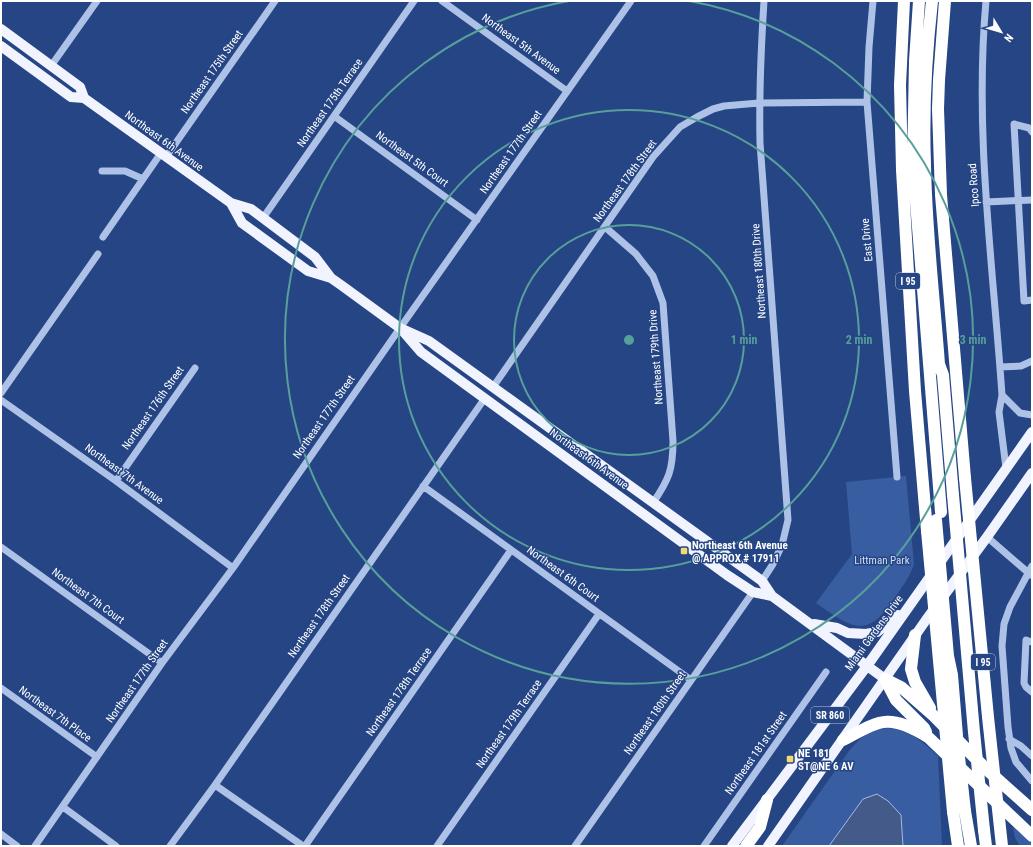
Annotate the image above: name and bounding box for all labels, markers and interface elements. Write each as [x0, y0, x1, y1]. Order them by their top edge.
street label: Northeast 5th Avenue [479, 11, 563, 77]
north arrow [981, 12, 1021, 52]
street label: Northeast 175th Street [178, 28, 246, 116]
text: N [1001, 31, 1016, 45]
street label: Northeast 175th Terrace [294, 56, 366, 150]
street label: Northeast 6th Avenue [122, 108, 206, 174]
street label: Northeast 177th Street [477, 108, 545, 196]
street label: Northeast 5th Court [373, 128, 451, 190]
street label: Northeast 178th Street [591, 137, 659, 225]
street label: Ipco Road [966, 163, 982, 207]
street label: East Drive [859, 218, 875, 262]
street label: Northeast 180th Drive [749, 223, 769, 319]
road number: I 95 [896, 273, 920, 289]
street label: Northeast 179th Drive [646, 309, 666, 405]
centre of rings [622, 333, 636, 347]
text: 1 min [731, 333, 757, 347]
text: 2 min [846, 333, 872, 347]
text: 3 min [960, 333, 986, 347]
street label: Northeast 176th Street [119, 364, 187, 452]
street label: Northeast 177th Street [290, 373, 358, 461]
street label: Northeast 6th Avenue [547, 426, 631, 492]
street label: Northeast 7th Avenue [82, 441, 166, 507]
place label: Northeast 6th Avenue @ APPROX # 17911 [692, 539, 788, 565]
street label: Northeast 6th Court [524, 543, 602, 605]
marker: Northeast 6th Avenue @ APPROX # 17911 [679, 546, 689, 556]
park label: Littman Park [854, 554, 910, 567]
street label: Northeast 7th Court [49, 565, 127, 627]
street label: Northeast 178th Street [285, 572, 353, 660]
street label: Miami Gardens Drive [842, 593, 906, 673]
street label: Northeast 177th Street [103, 637, 171, 725]
street label: Northeast 178th Terrace [363, 645, 435, 739]
road number: I 95 [971, 654, 995, 670]
street label: Northeast 180th Street [621, 669, 689, 757]
street label: Northeast 179th Terrace [473, 677, 545, 771]
street label: Northeast 7th Place [16, 683, 94, 745]
road number: SR 860 [811, 707, 849, 723]
street label: Northeast 181st Street [722, 709, 790, 797]
place label: NE 181 ST@NE 6 AV [798, 747, 854, 773]
marker: NE 181 ST@NE 6 AV [785, 754, 795, 764]

